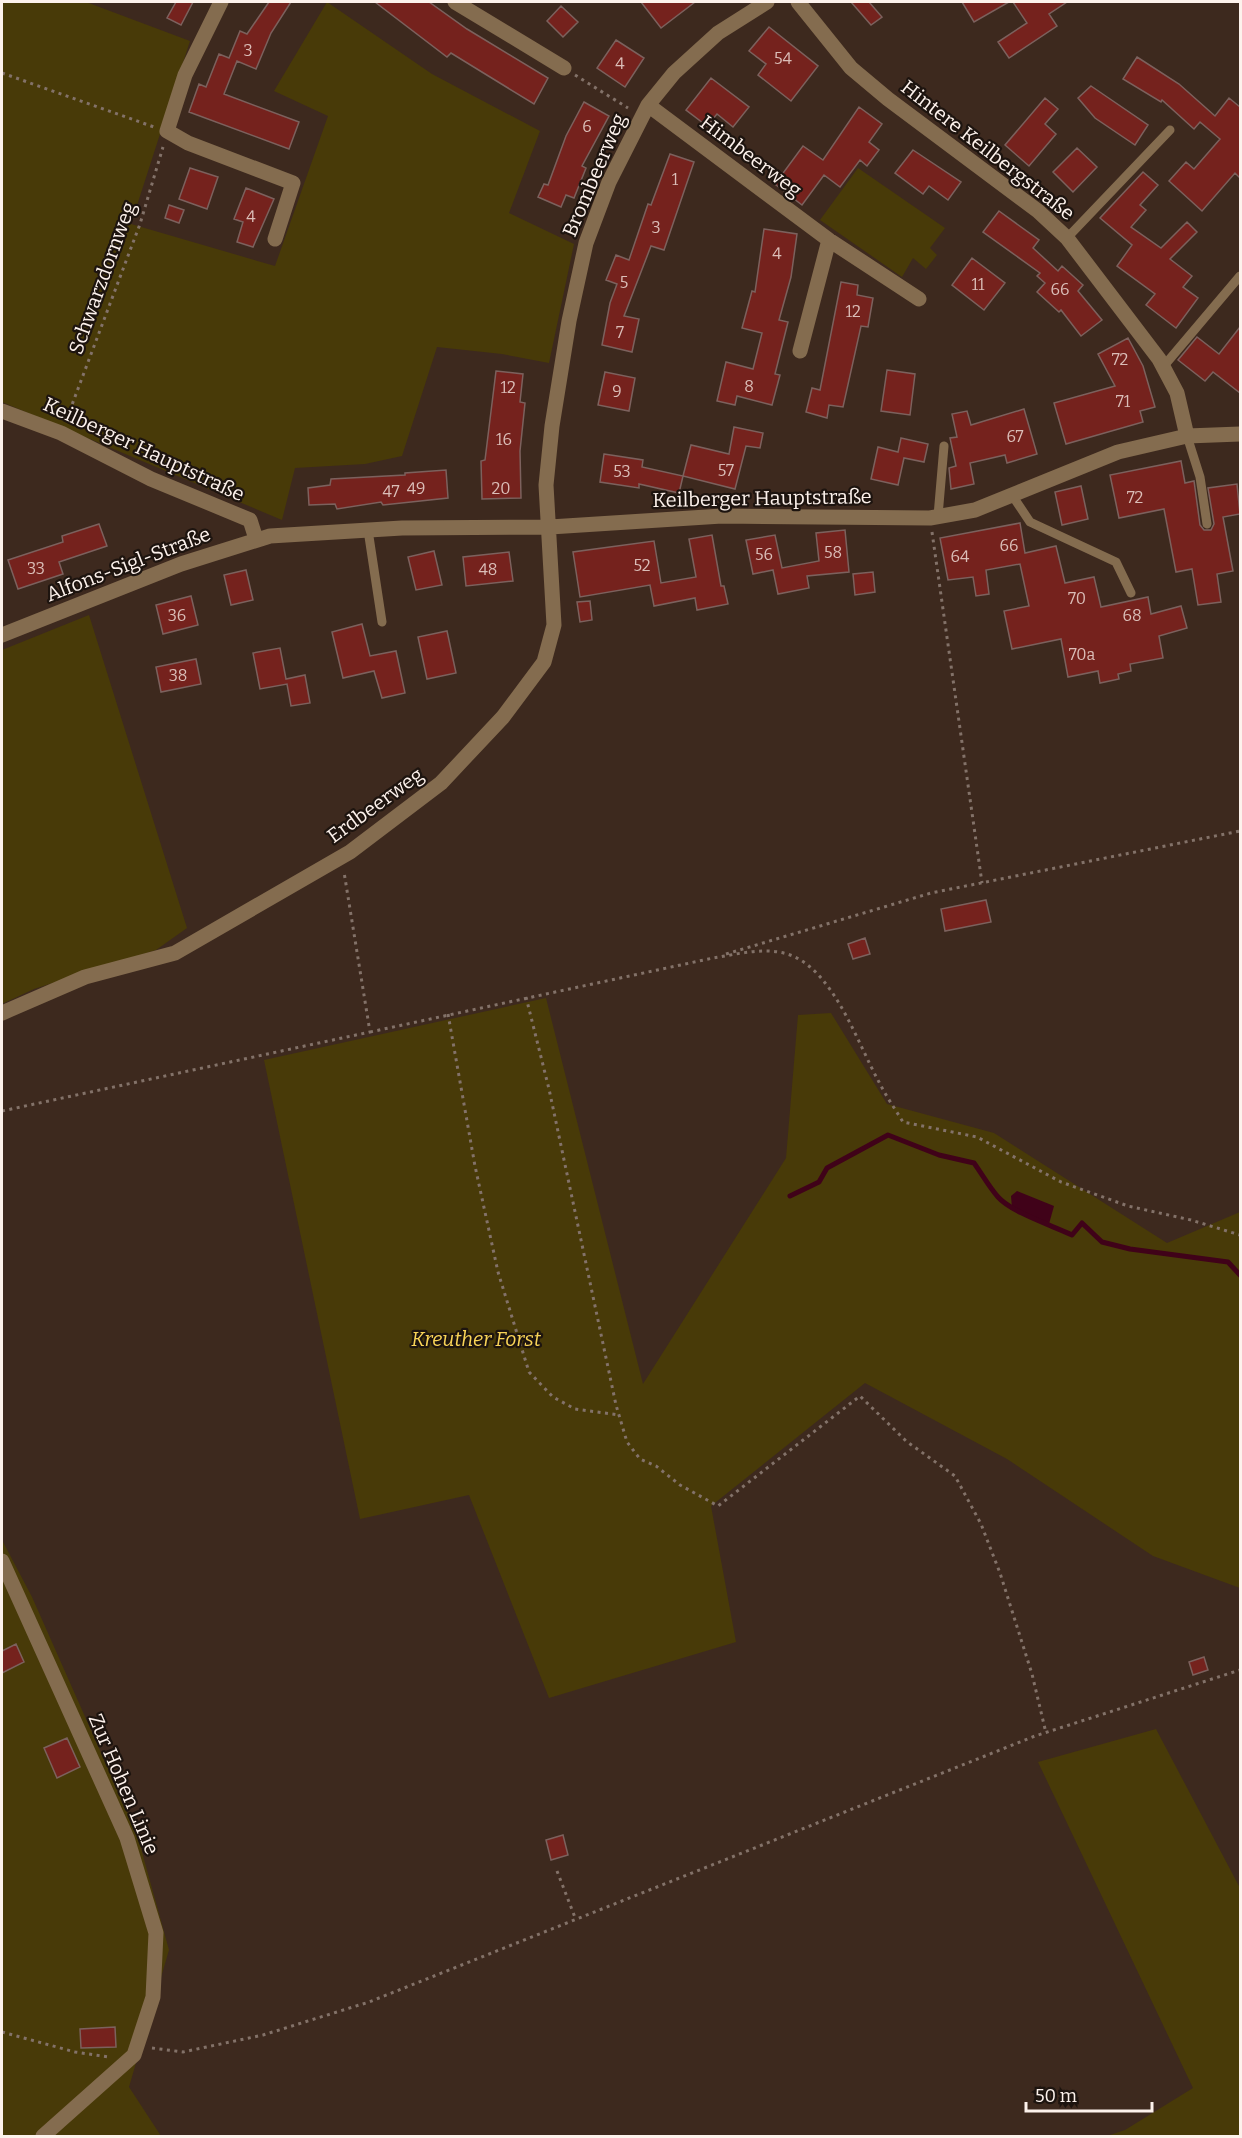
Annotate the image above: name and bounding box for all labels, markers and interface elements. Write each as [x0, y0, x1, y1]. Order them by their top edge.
house number: 3 [243, 41, 253, 60]
house number: 54 [774, 49, 793, 68]
house number: 4 [615, 54, 625, 73]
street label: Hintere Keilbergstraße [897, 75, 1079, 225]
street label: Brombeerweg [557, 110, 631, 240]
street label: Himbeerweg [695, 110, 807, 202]
house number: 6 [582, 117, 592, 136]
house number: 1 [672, 170, 679, 189]
street label: Schwarzdornweg [63, 199, 141, 357]
house number: 4 [246, 207, 256, 226]
house number: 3 [651, 218, 661, 237]
house number: 4 [772, 244, 782, 263]
house number: 5 [620, 273, 628, 292]
house number: 11 [972, 275, 985, 294]
house number: 66 [1051, 280, 1069, 299]
house number: 12 [845, 302, 861, 321]
house number: 7 [616, 323, 624, 342]
house number: 72 [1112, 350, 1128, 369]
house number: 8 [744, 377, 754, 396]
house number: 12 [500, 378, 516, 397]
house number: 9 [612, 382, 622, 401]
street label: Keilberger Hauptstraße [40, 392, 248, 506]
house number: 71 [1116, 392, 1131, 411]
house number: 67 [1006, 427, 1024, 446]
house number: 16 [496, 430, 512, 449]
house number: 57 [718, 461, 734, 480]
house number: 53 [613, 462, 631, 481]
house number: 49 [407, 479, 425, 498]
house number: 20 [492, 479, 510, 498]
house number: 47 [382, 482, 400, 501]
street label: Keilberger Hauptstraße [652, 484, 872, 512]
house number: 72 [1127, 488, 1143, 507]
street label: Alfons-Sigl-Straße [42, 522, 214, 606]
house number: 66 [1000, 536, 1018, 555]
house number: 58 [824, 543, 842, 562]
house number: 56 [755, 545, 773, 564]
house number: 64 [951, 547, 970, 566]
house number: 52 [634, 556, 650, 575]
house number: 33 [27, 559, 45, 578]
house number: 48 [479, 560, 497, 579]
house number: 70 [1068, 589, 1086, 608]
house number: 36 [168, 606, 186, 625]
house number: 68 [1122, 606, 1142, 625]
house number: 70a [1069, 645, 1096, 664]
house number: 38 [169, 666, 187, 685]
street label: Erdbeerweg [322, 762, 428, 848]
park label: Kreuther Forst [411, 1327, 542, 1351]
street label: Zur Hohen Linie [84, 1710, 164, 1858]
scale bar [1026, 2075, 1152, 2113]
text: 50 m [1035, 2085, 1077, 2107]

